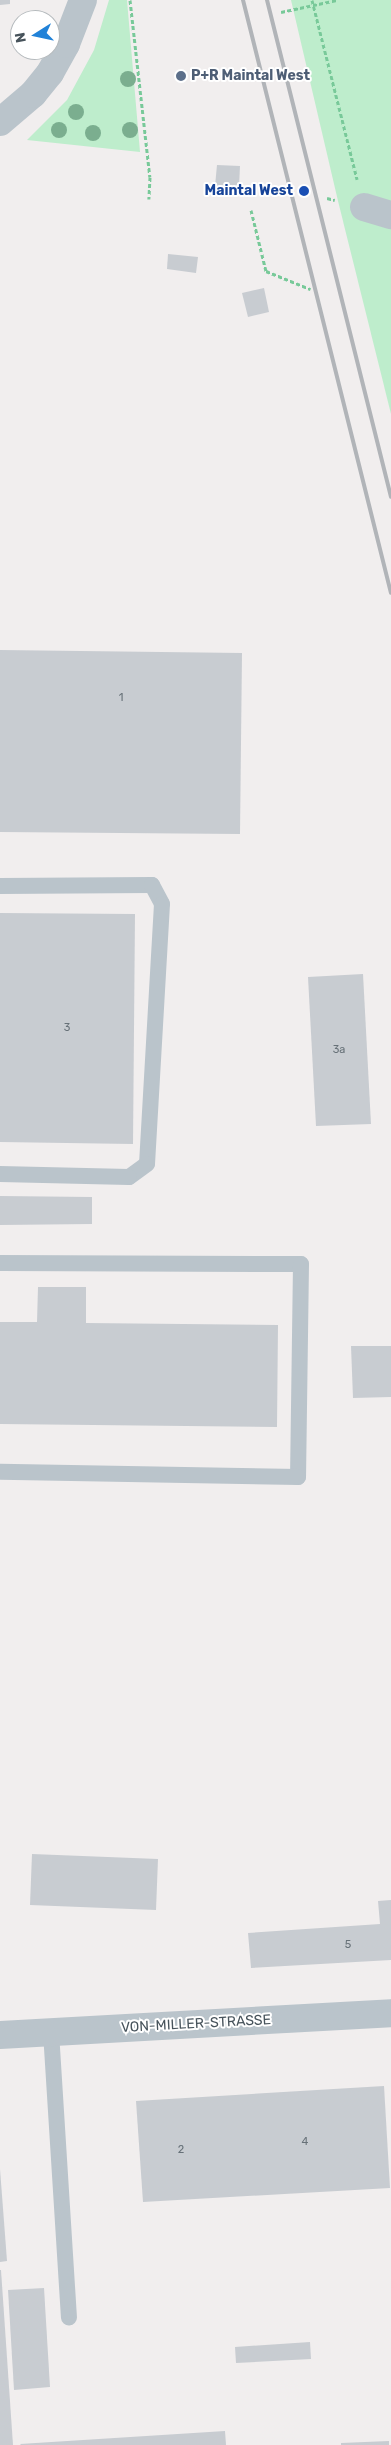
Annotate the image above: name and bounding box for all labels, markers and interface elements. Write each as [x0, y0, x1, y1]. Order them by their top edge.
north arrow [10, 10, 60, 60]
text: N [11, 31, 30, 44]
place label: P+R Maintal West [191, 68, 310, 84]
marker: P+R Maintal West [175, 70, 187, 82]
place label: Maintal West [204, 183, 293, 199]
marker: Maintal West [297, 184, 311, 198]
house number: 1 [119, 691, 123, 705]
house number: 3 [64, 1021, 70, 1035]
house number: 3a [333, 1043, 345, 1057]
house number: 5 [345, 1938, 351, 1952]
street label: VON-MILLER-STRASSE [121, 2012, 271, 2036]
house number: 4 [302, 2135, 308, 2149]
house number: 2 [178, 2143, 184, 2157]

